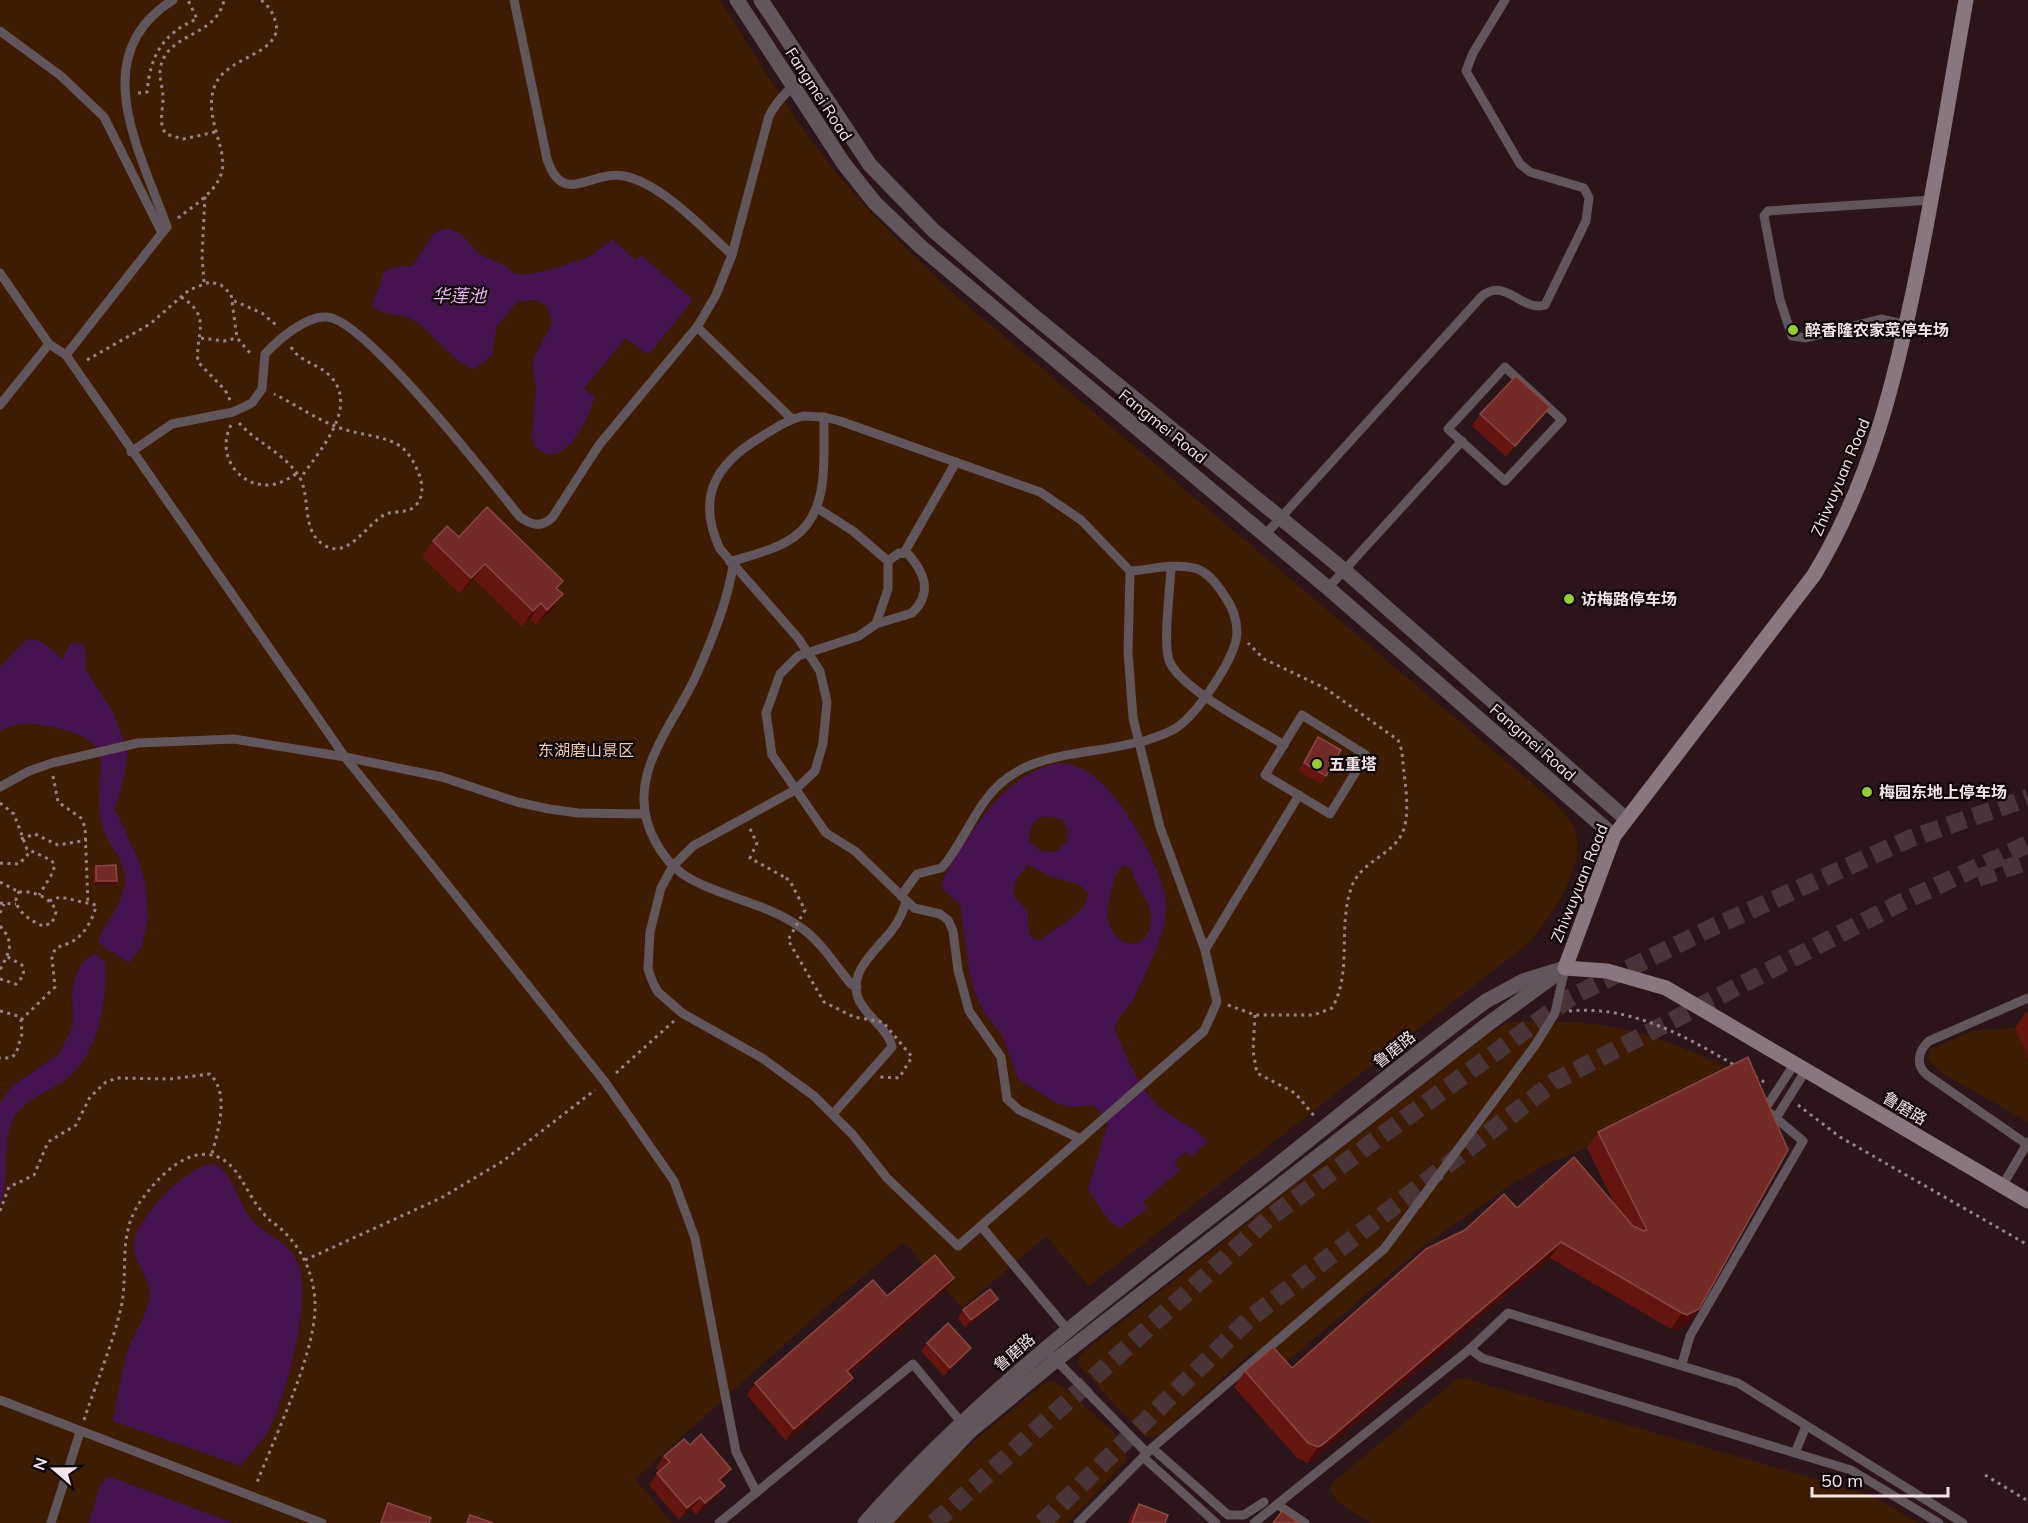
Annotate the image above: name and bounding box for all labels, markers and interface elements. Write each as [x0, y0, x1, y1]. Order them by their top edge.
street label: Fangmei Road [781, 44, 857, 144]
water label: 华莲池 [432, 284, 488, 307]
place label: 醉香隆农家菜停车场 [1805, 320, 1949, 340]
marker: 醉香隆农家菜停车场 [1786, 323, 1800, 337]
street label: Fangmei Road [1115, 384, 1211, 468]
street label: Zhiwuyuan Road [1806, 415, 1874, 539]
place label: 访梅路停车场 [1581, 589, 1677, 609]
marker: 访梅路停车场 [1562, 592, 1576, 606]
street label: Fangmei Road [1486, 699, 1580, 785]
park label: 东湖磨山景区 [538, 740, 634, 760]
place label: 五重塔 [1329, 754, 1377, 774]
marker: 五重塔 [1310, 757, 1324, 771]
place label: 梅园东地上停车场 [1879, 782, 2007, 802]
marker: 梅园东地上停车场 [1860, 785, 1874, 799]
street label: Zhiwuyuan Road [1546, 821, 1612, 945]
street label: 鲁磨路 [1369, 1026, 1419, 1072]
street label: 鲁磨路 [1879, 1087, 1931, 1129]
street label: 鲁磨路 [989, 1329, 1039, 1375]
north arrow [24, 1439, 84, 1499]
text: N [28, 1455, 51, 1473]
scale bar [1812, 1460, 1948, 1498]
text: 50 m [1821, 1469, 1863, 1492]

